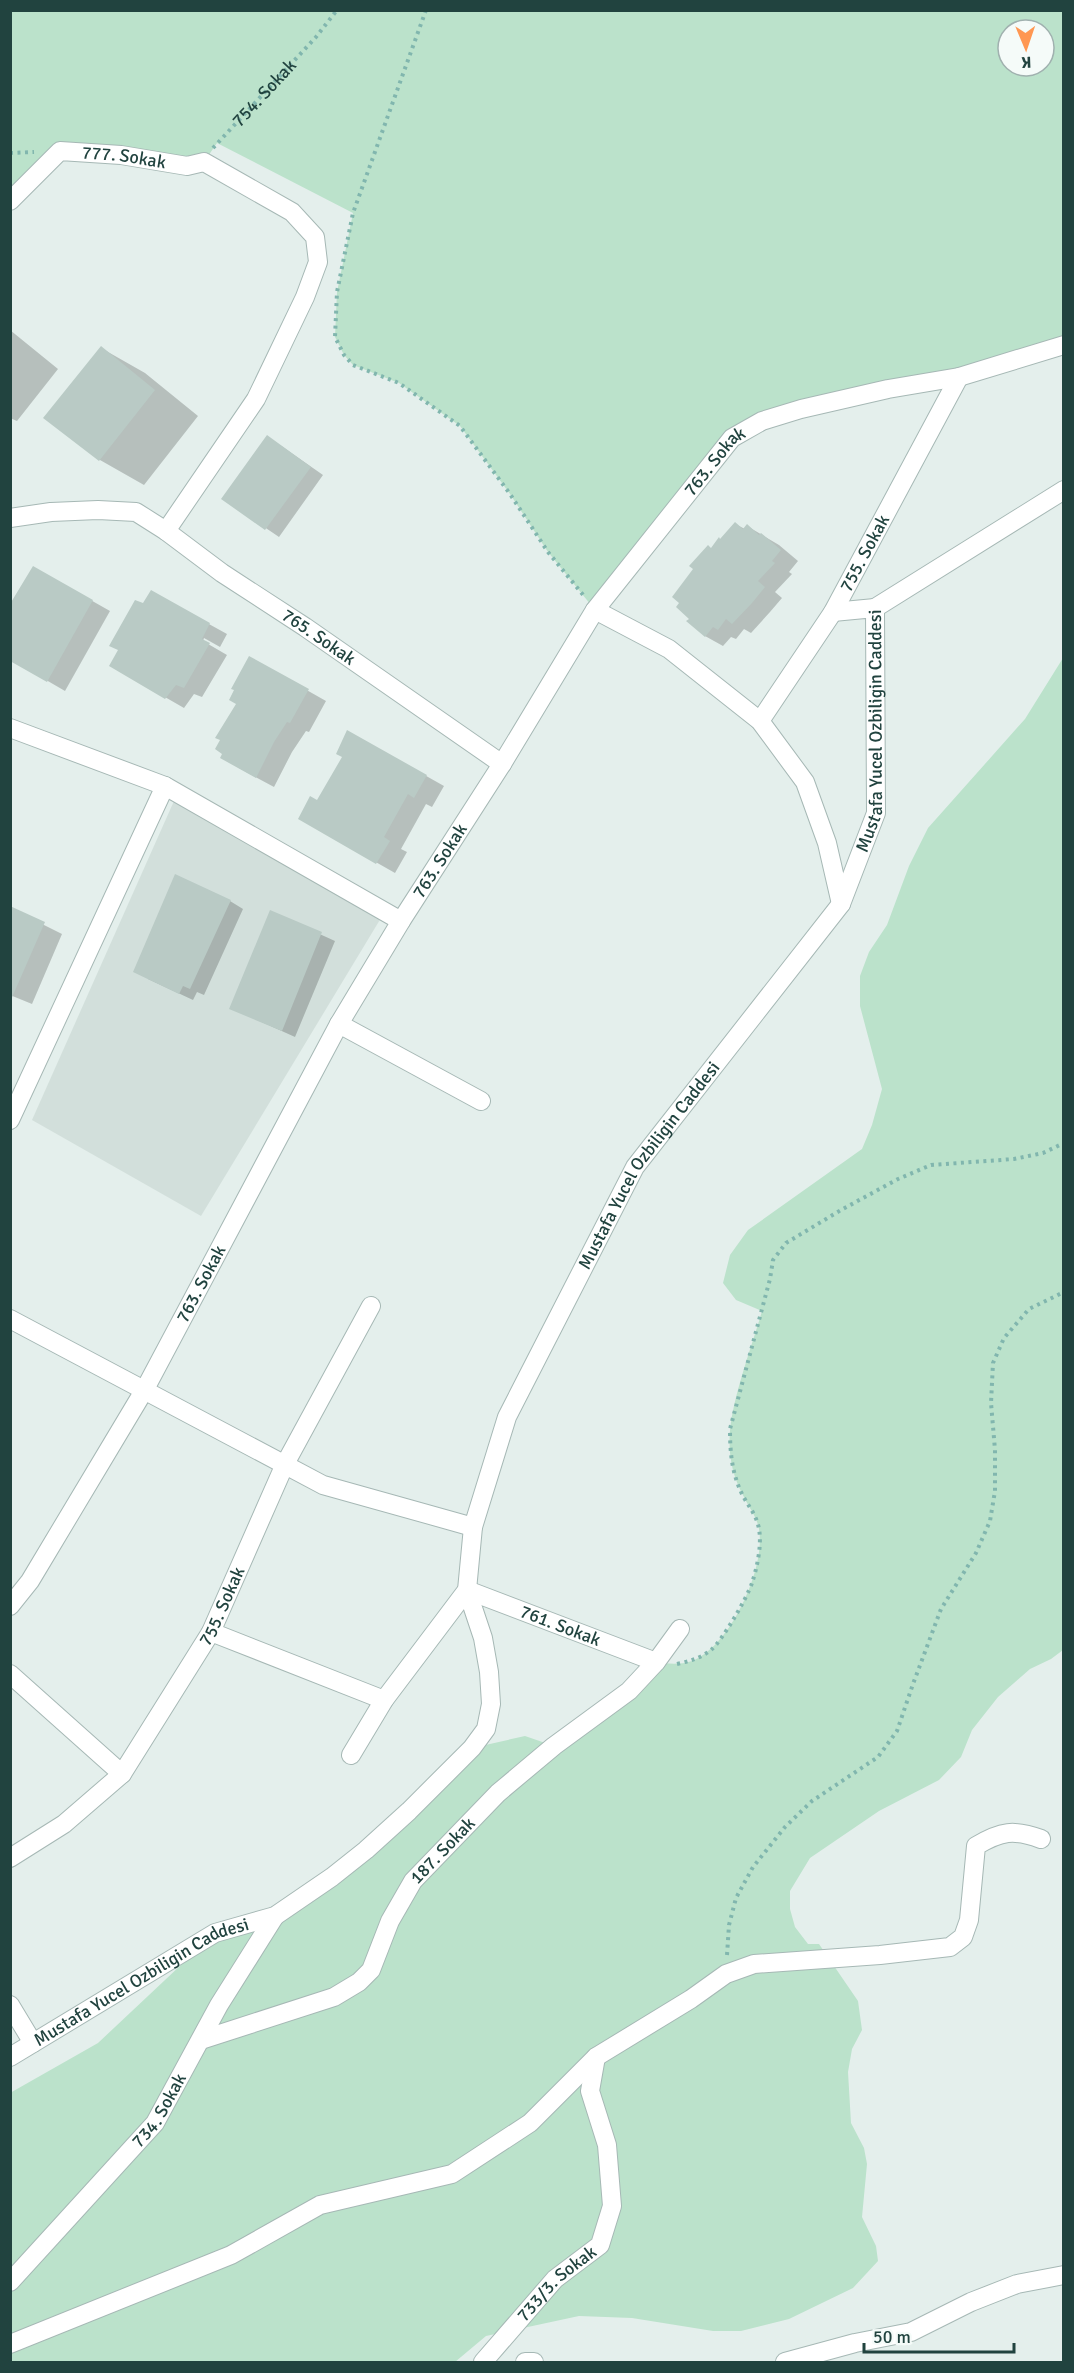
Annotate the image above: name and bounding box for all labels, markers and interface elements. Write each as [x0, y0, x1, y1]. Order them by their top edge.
north arrow [996, 18, 1056, 78]
text: K [1021, 52, 1032, 72]
street label: 754. Sokak [227, 55, 301, 131]
street label: 777. Sokak [81, 141, 168, 173]
street label: 763. Sokak [679, 422, 749, 500]
street label: 755. Sokak [835, 511, 894, 596]
street label: 765. Sokak [278, 604, 360, 670]
street label: Mustafa Yucel Ozbiligin Caddesi [851, 609, 887, 855]
street label: 763. Sokak [408, 819, 472, 902]
street label: Mustafa Yucel Ozbiligin Caddesi [573, 1057, 725, 1273]
street label: 763. Sokak [171, 1241, 230, 1326]
street label: 755. Sokak [194, 1563, 249, 1650]
street label: 761. Sokak [517, 1600, 604, 1651]
street label: 187. Sokak [405, 1812, 480, 1889]
street label: Mustafa Yucel Ozbiligin Caddesi [30, 1913, 251, 2051]
street label: 734. Sokak [127, 2069, 191, 2152]
street label: 733/3. Sokak [512, 2241, 601, 2326]
scale bar [864, 2316, 1014, 2354]
text: 50 m [873, 2326, 911, 2348]

